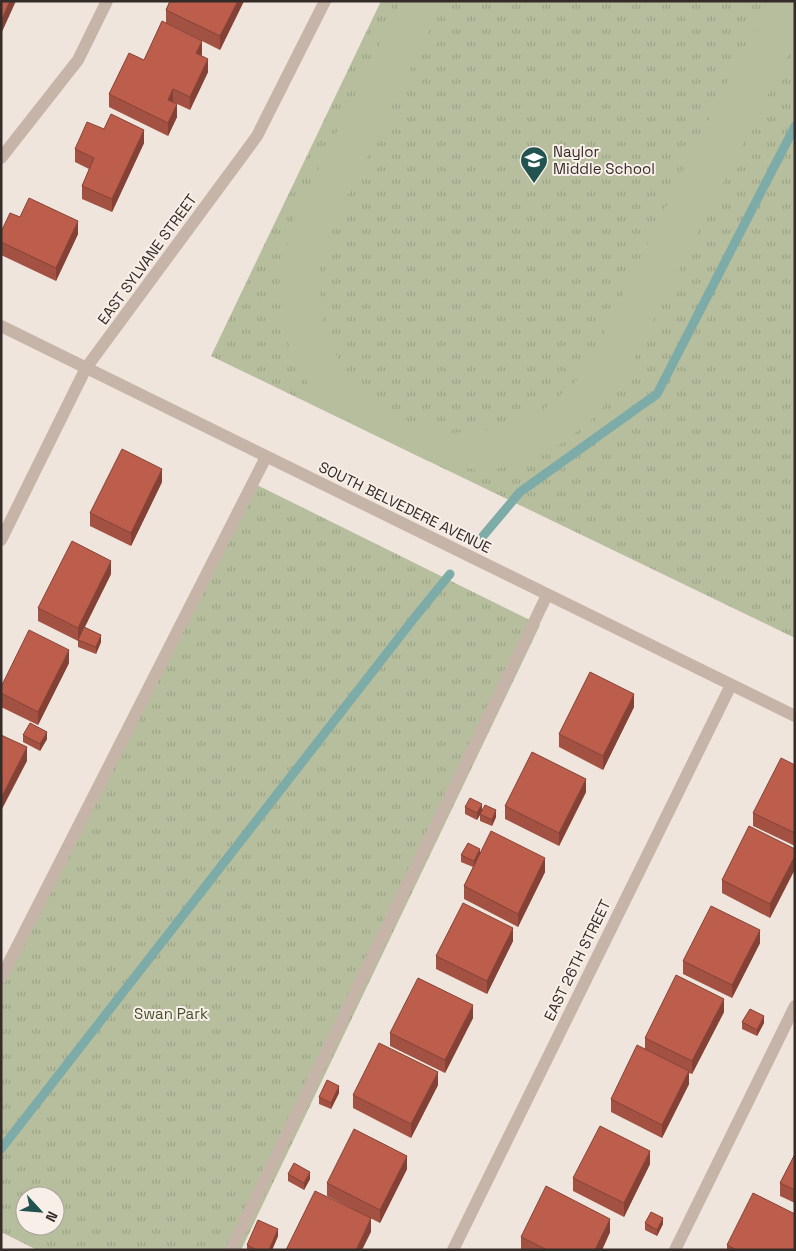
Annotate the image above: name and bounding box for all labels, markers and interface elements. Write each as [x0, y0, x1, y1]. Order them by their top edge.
place label: Naylor Middle School [553, 142, 655, 178]
school or university icon: Naylor Middle School [519, 145, 549, 184]
street label: EAST SYLVANE STREET [93, 190, 201, 328]
street label: SOUTH BELVEDERE AVENUE [316, 457, 494, 557]
street label: EAST 26TH STREET [539, 896, 615, 1024]
park label: Swan Park [134, 1004, 208, 1023]
north arrow [15, 1186, 65, 1236]
text: N [42, 1209, 62, 1225]

